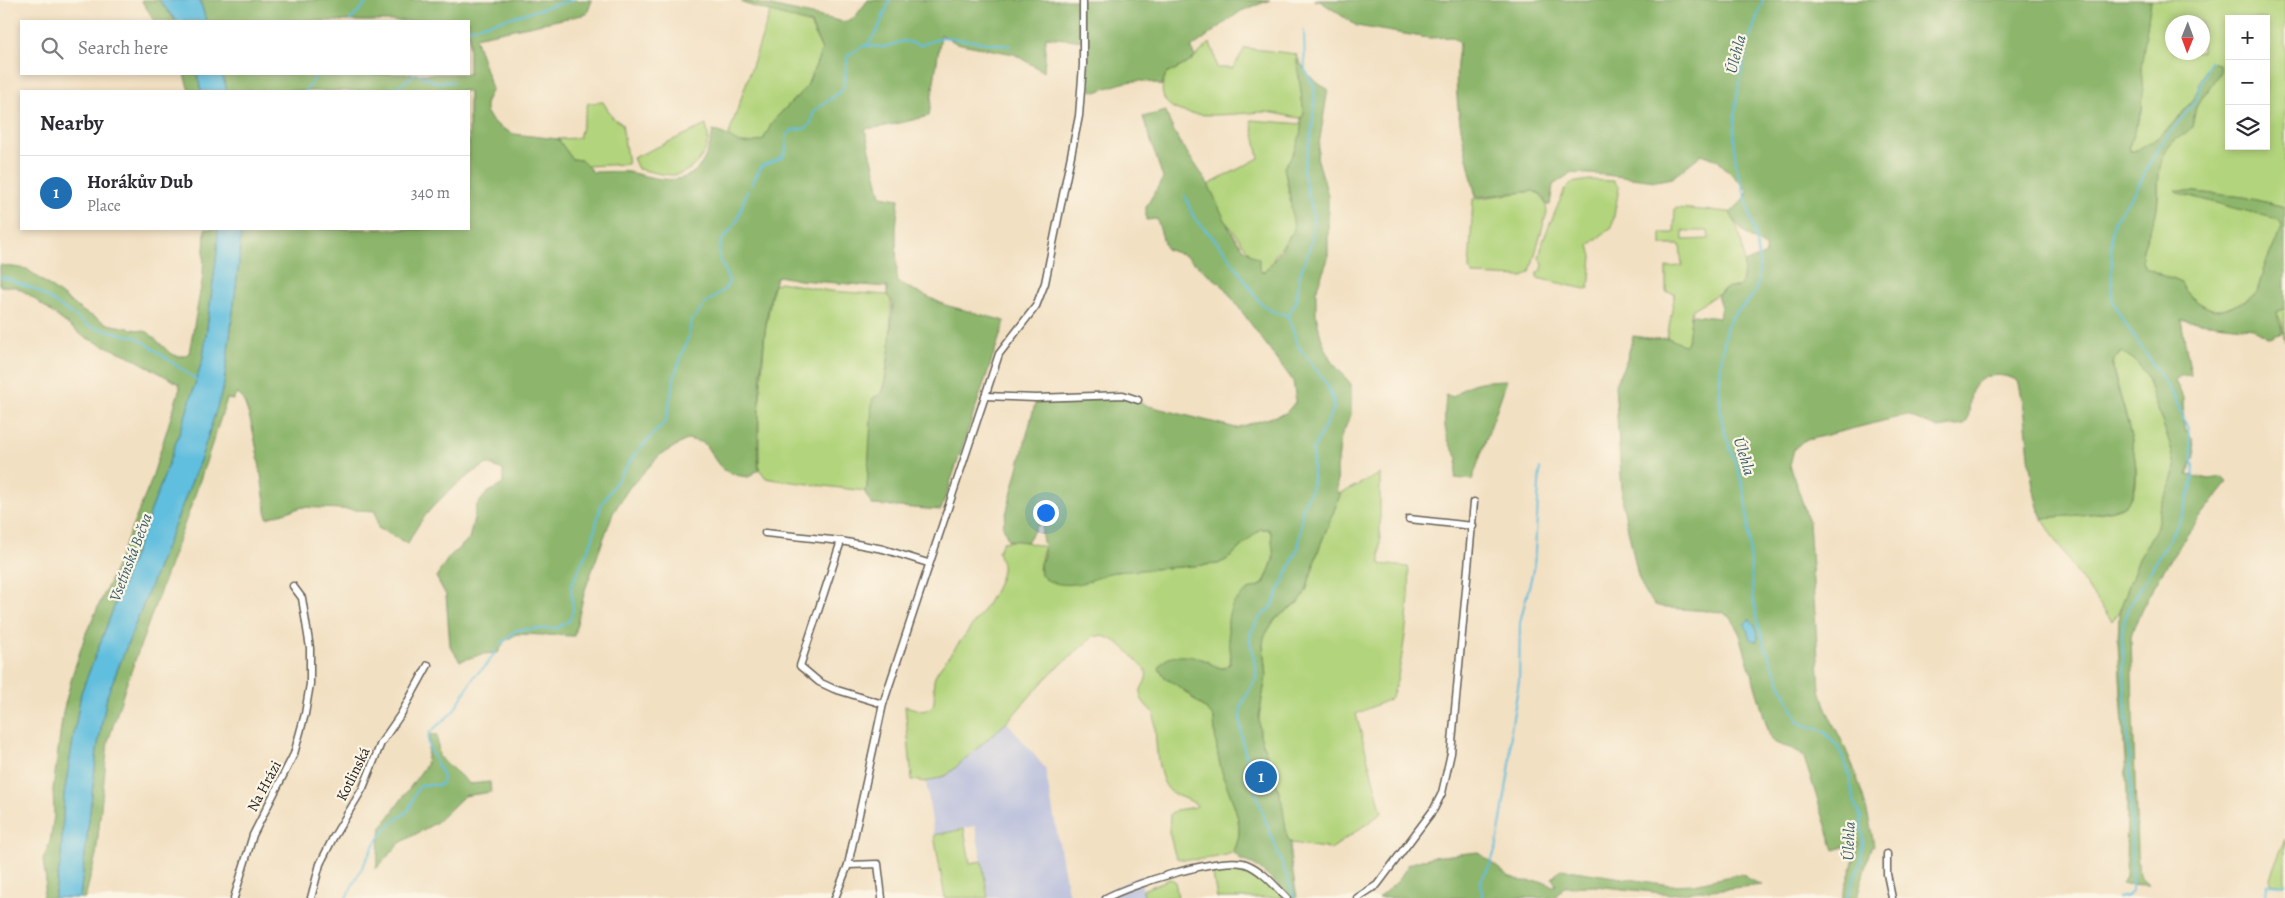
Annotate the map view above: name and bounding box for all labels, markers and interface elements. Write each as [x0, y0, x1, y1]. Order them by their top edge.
north arrow [2165, 15, 2210, 60]
map controls [2225, 15, 2270, 150]
button: + [2225, 15, 2270, 60]
search box [20, 20, 470, 75]
water label: Úlehla [1720, 32, 1752, 76]
icon: search [38, 34, 66, 62]
text: Search here [78, 35, 168, 61]
button: − [2225, 60, 2270, 105]
button: layers [2225, 105, 2270, 150]
text: Nearby [40, 109, 103, 137]
text: Horákův Dub [87, 169, 193, 195]
text: 1 [53, 182, 59, 204]
text: 340 m [411, 182, 450, 204]
text: Place [87, 195, 121, 217]
water label: Úlehla [1728, 434, 1761, 479]
your location [1033, 500, 1059, 526]
water label: Vsetínská Bečva [104, 510, 158, 605]
street label: Kotlinská [331, 744, 375, 804]
street label: Na Hrázi [242, 757, 286, 815]
pin: 1 [1245, 758, 1277, 796]
water label: Úlehla [1837, 820, 1861, 861]

